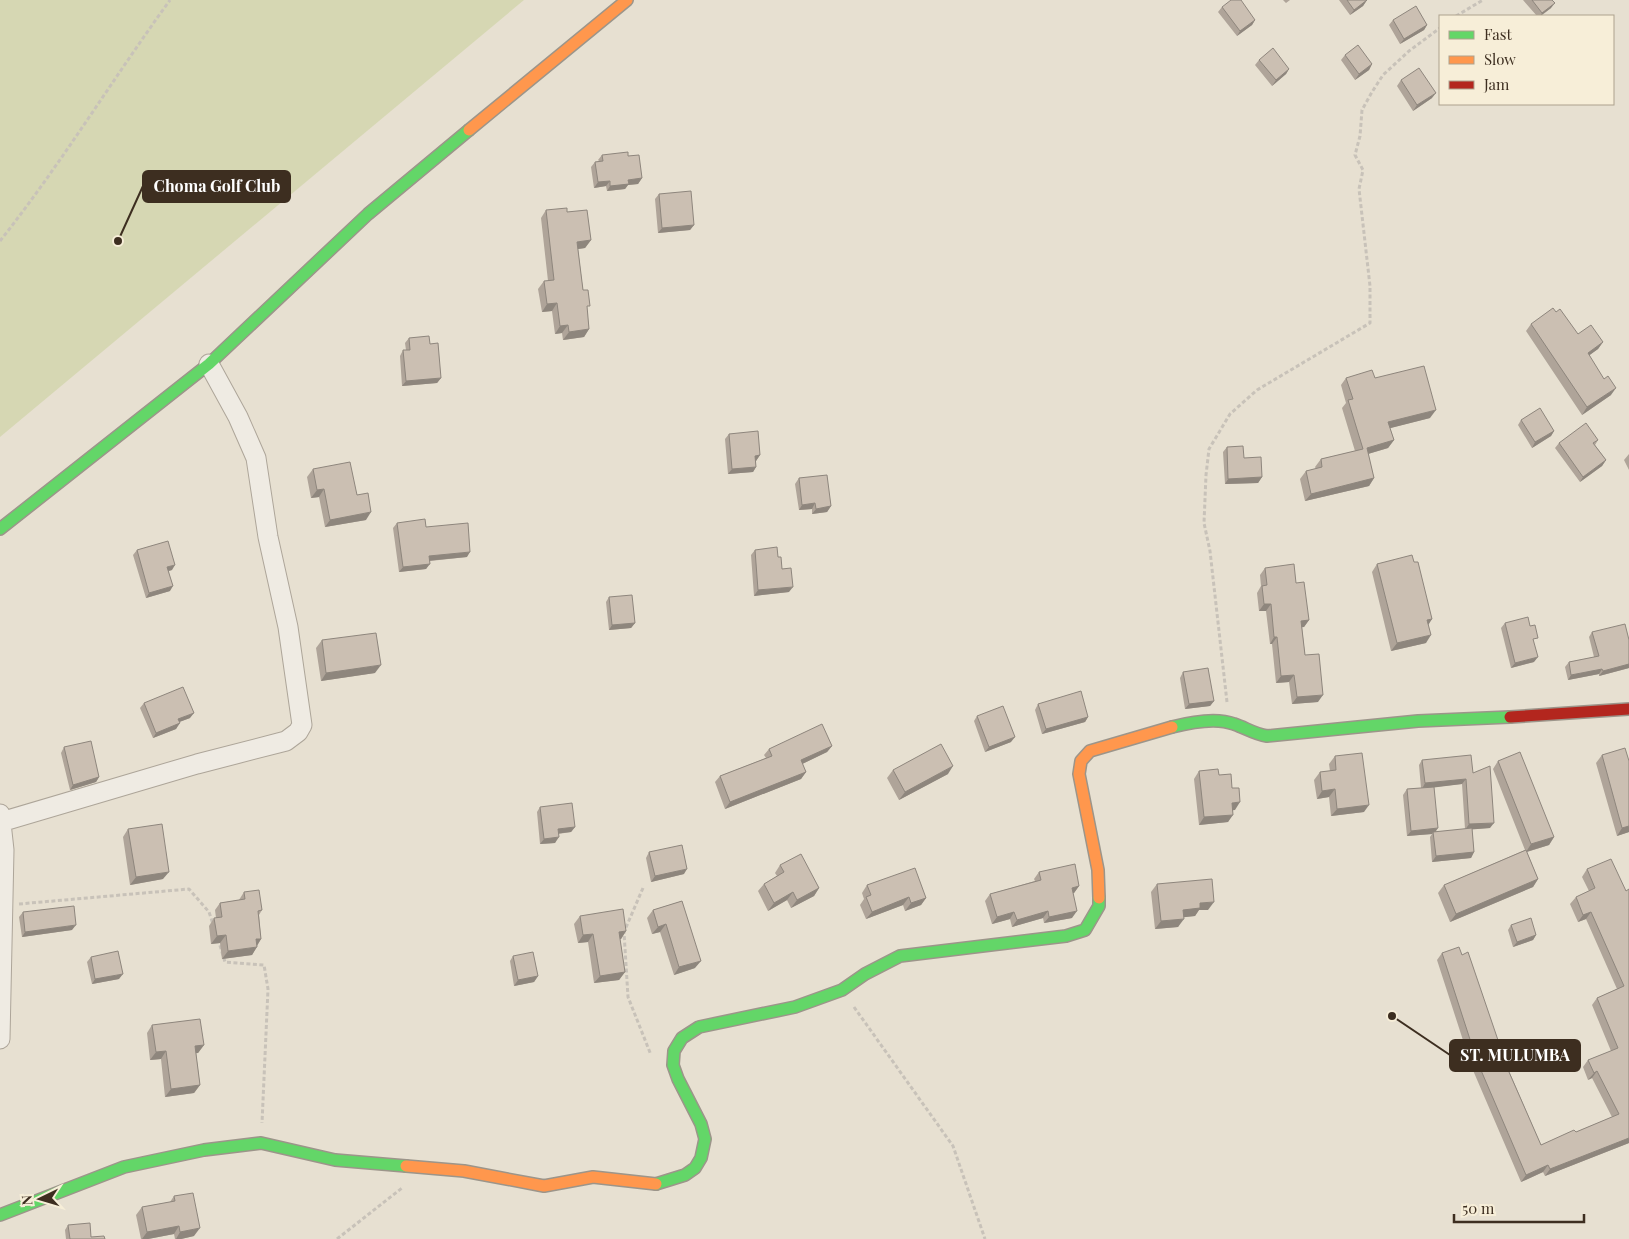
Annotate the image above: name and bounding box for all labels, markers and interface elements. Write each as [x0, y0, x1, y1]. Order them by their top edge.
legend [1439, 15, 1614, 105]
text: Fast [1484, 24, 1513, 44]
text: Slow [1484, 49, 1516, 69]
text: Jam [1483, 74, 1510, 94]
callout: Choma Golf Club [143, 171, 290, 202]
text: Choma Golf Club [154, 175, 280, 196]
callout: ST. MULUMBA [1450, 1040, 1580, 1071]
text: ST. MULUMBA [1460, 1044, 1570, 1065]
north arrow [15, 1174, 65, 1224]
scale bar [1454, 1192, 1584, 1224]
text: N [17, 1194, 36, 1206]
text: 50 m [1462, 1198, 1495, 1218]

